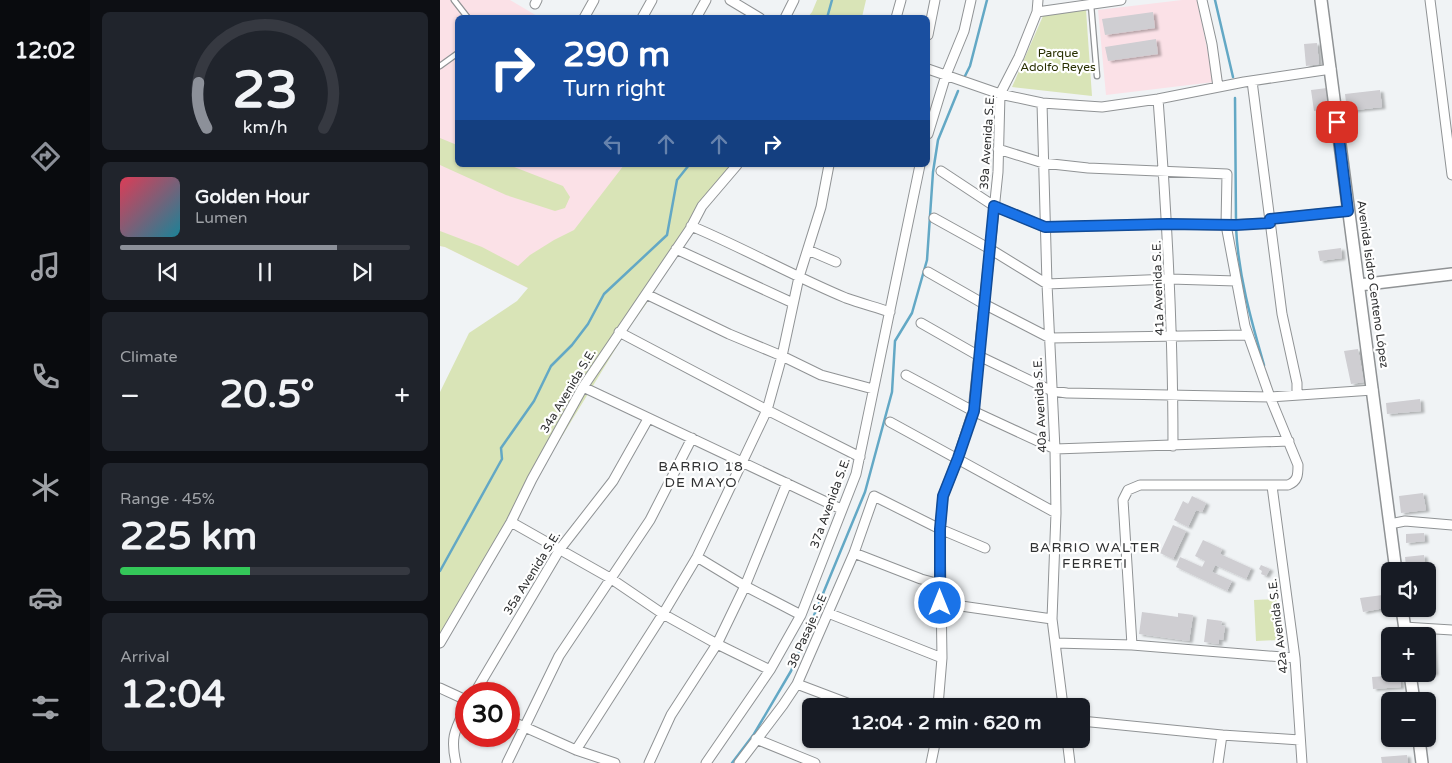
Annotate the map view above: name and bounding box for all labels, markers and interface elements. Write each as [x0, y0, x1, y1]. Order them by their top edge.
text: 290 m [563, 34, 670, 76]
icon: right [480, 35, 545, 100]
text: 12:02 [15, 38, 75, 64]
park label: Parque Adolfo Reyes [1020, 46, 1096, 74]
text: 23 [232, 59, 298, 122]
text: Turn right [563, 76, 665, 102]
street label: 39a Avenida S.E. [977, 94, 997, 190]
pin [1316, 101, 1358, 143]
icon: arrive [1323, 108, 1351, 136]
text: km/h [243, 117, 287, 138]
icon: left [599, 130, 627, 158]
icon: ahead [652, 130, 680, 158]
icon: ahead [705, 130, 733, 158]
icon: right [758, 130, 786, 158]
icon: directions [28, 139, 63, 174]
text: Golden Hour [195, 186, 309, 208]
street label: Avenida Isidro Centeno López [1354, 199, 1392, 369]
text: Lumen [195, 208, 247, 228]
street label: 41a Avenida S.E. [1149, 240, 1167, 336]
icon: music [28, 249, 63, 284]
icon: previous [154, 258, 182, 286]
icon: pause [251, 258, 279, 286]
icon: next [348, 258, 376, 286]
street label: 34a Avenida S.E. [537, 346, 599, 436]
text: Climate [120, 347, 178, 367]
street label: 40a Avenida S.E. [1031, 357, 1049, 453]
icon: phone [28, 359, 63, 394]
text: 20.5° [220, 372, 315, 418]
text: − [120, 379, 140, 413]
text: + [394, 379, 410, 413]
street label: 37a Avenida S.E. [807, 456, 853, 550]
district label: BARRIO 18 DE MAYO [658, 458, 744, 491]
icon: climate [28, 470, 63, 505]
text: Range · 45% [120, 489, 215, 509]
text: 225 km [120, 514, 257, 560]
street label: 35a Avenida S.E. [501, 529, 563, 617]
district label: BARRIO WALTER FERRETI [1029, 539, 1161, 572]
map controls [1381, 562, 1436, 747]
button: sound [1381, 562, 1436, 617]
position arrow [913, 576, 965, 628]
street label: 42a Avenida S.E. [1265, 578, 1291, 674]
icon: car [28, 580, 63, 615]
street label: 38 Pasaje. S.E [784, 592, 830, 670]
button: + [1381, 627, 1436, 682]
text: Arrival [120, 647, 169, 667]
text: 12:04 [120, 672, 225, 718]
speed limit sign: 30 [455, 682, 520, 747]
icon: filters [28, 690, 63, 725]
button: − [1381, 692, 1436, 747]
text: 12:04 · 2 min · 620 m [850, 712, 1042, 734]

